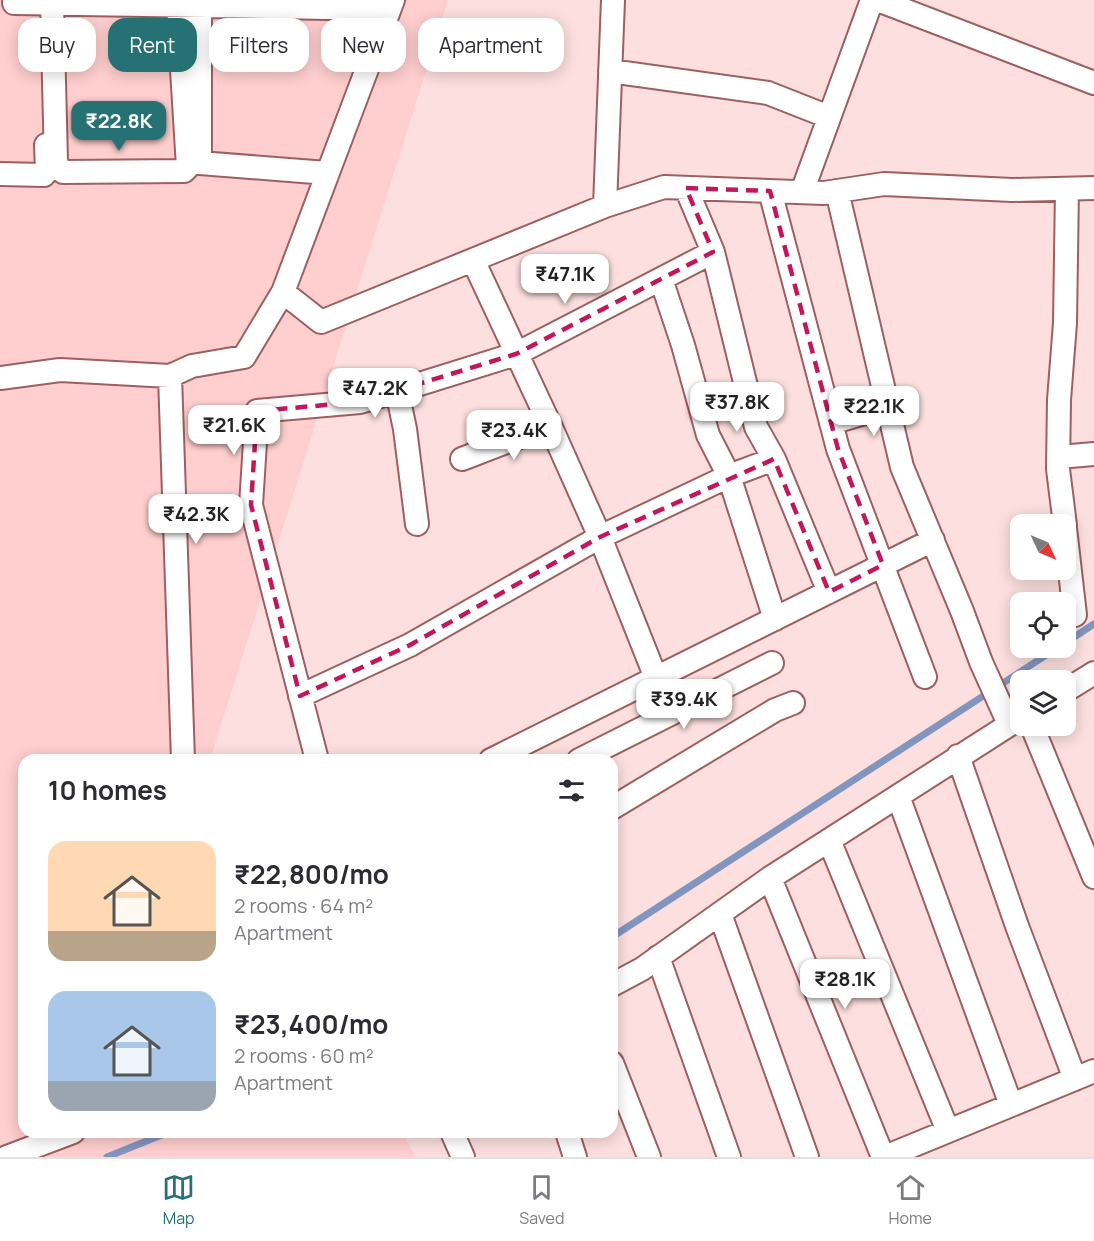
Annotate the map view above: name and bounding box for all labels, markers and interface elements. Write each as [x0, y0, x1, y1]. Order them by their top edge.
chip: Buy [18, 18, 96, 72]
chip: Rent [108, 18, 197, 72]
chip: Filters [209, 18, 309, 72]
chip: New [321, 18, 406, 72]
chip: Apartment [418, 18, 564, 72]
pin: ₹22.8K [70, 101, 168, 152]
text: ₹22.8K [85, 107, 153, 134]
pin: ₹47.1K [516, 254, 614, 305]
text: ₹47.1K [535, 260, 595, 287]
pin: ₹47.2K [326, 368, 424, 419]
text: ₹47.2K [342, 374, 408, 401]
pin: ₹37.8K [688, 382, 786, 433]
pin: ₹22.1K [825, 386, 923, 437]
text: ₹37.8K [704, 388, 770, 415]
text: ₹22.1K [843, 392, 905, 419]
pin: ₹21.6K [185, 405, 283, 456]
pin: ₹23.4K [465, 410, 563, 461]
text: ₹21.6K [202, 411, 266, 438]
text: ₹23.4K [480, 416, 548, 443]
pin: ₹42.3K [147, 494, 245, 545]
text: ₹42.3K [162, 500, 230, 527]
north arrow [1010, 514, 1076, 580]
map controls [1010, 514, 1076, 736]
button: locate [1010, 592, 1076, 658]
button: layers [1010, 670, 1076, 736]
pin: ₹39.4K [635, 679, 733, 730]
text: ₹39.4K [650, 685, 718, 712]
text: 10 homes [48, 772, 167, 808]
icon: filters [555, 774, 588, 807]
text: ₹22,800/mo [234, 856, 389, 892]
icon: home [96, 865, 168, 937]
text: 2 rooms · 64 m² [234, 892, 373, 919]
text: Apartment [234, 919, 333, 946]
pin: ₹28.1K [796, 959, 894, 1010]
text: ₹28.1K [814, 965, 876, 992]
text: ₹23,400/mo [234, 1006, 388, 1042]
icon: home [96, 1015, 168, 1087]
text: 2 rooms · 60 m² [234, 1042, 374, 1069]
text: Apartment [234, 1069, 333, 1096]
tab: Map [162, 1171, 195, 1229]
tab: Saved [519, 1171, 564, 1229]
tab: Home [889, 1171, 932, 1229]

